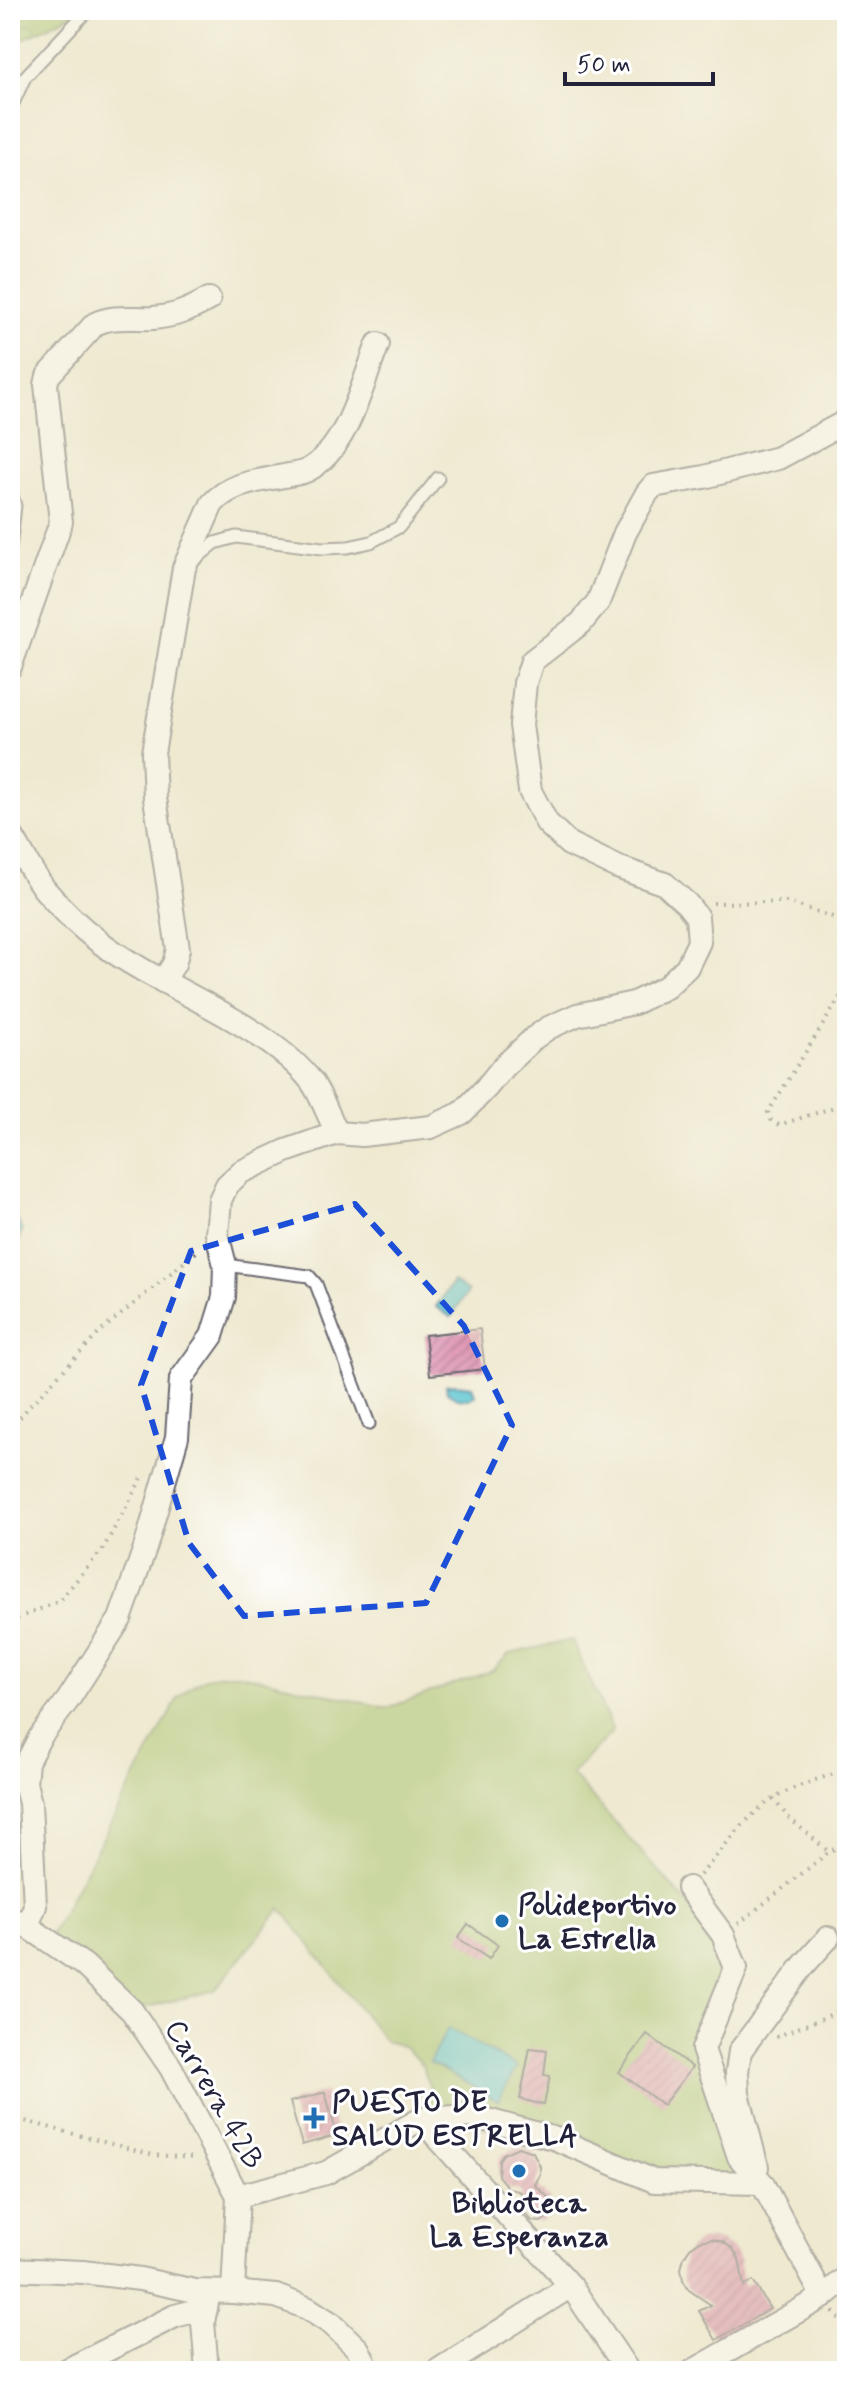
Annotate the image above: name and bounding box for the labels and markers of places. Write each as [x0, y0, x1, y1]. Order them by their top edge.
place label: Polideportivo La Estrella [518, 1886, 677, 1959]
marker: Polideportivo La Estrella [493, 1912, 511, 1930]
place label: PUESTO DE SALUD ESTRELLA [332, 2083, 578, 2156]
marker: PUESTO DE SALUD ESTRELLA [303, 2107, 325, 2129]
marker: Biblioteca La Esperanza [510, 2162, 528, 2180]
place label: Biblioteca La Esperanza [429, 2184, 609, 2257]

